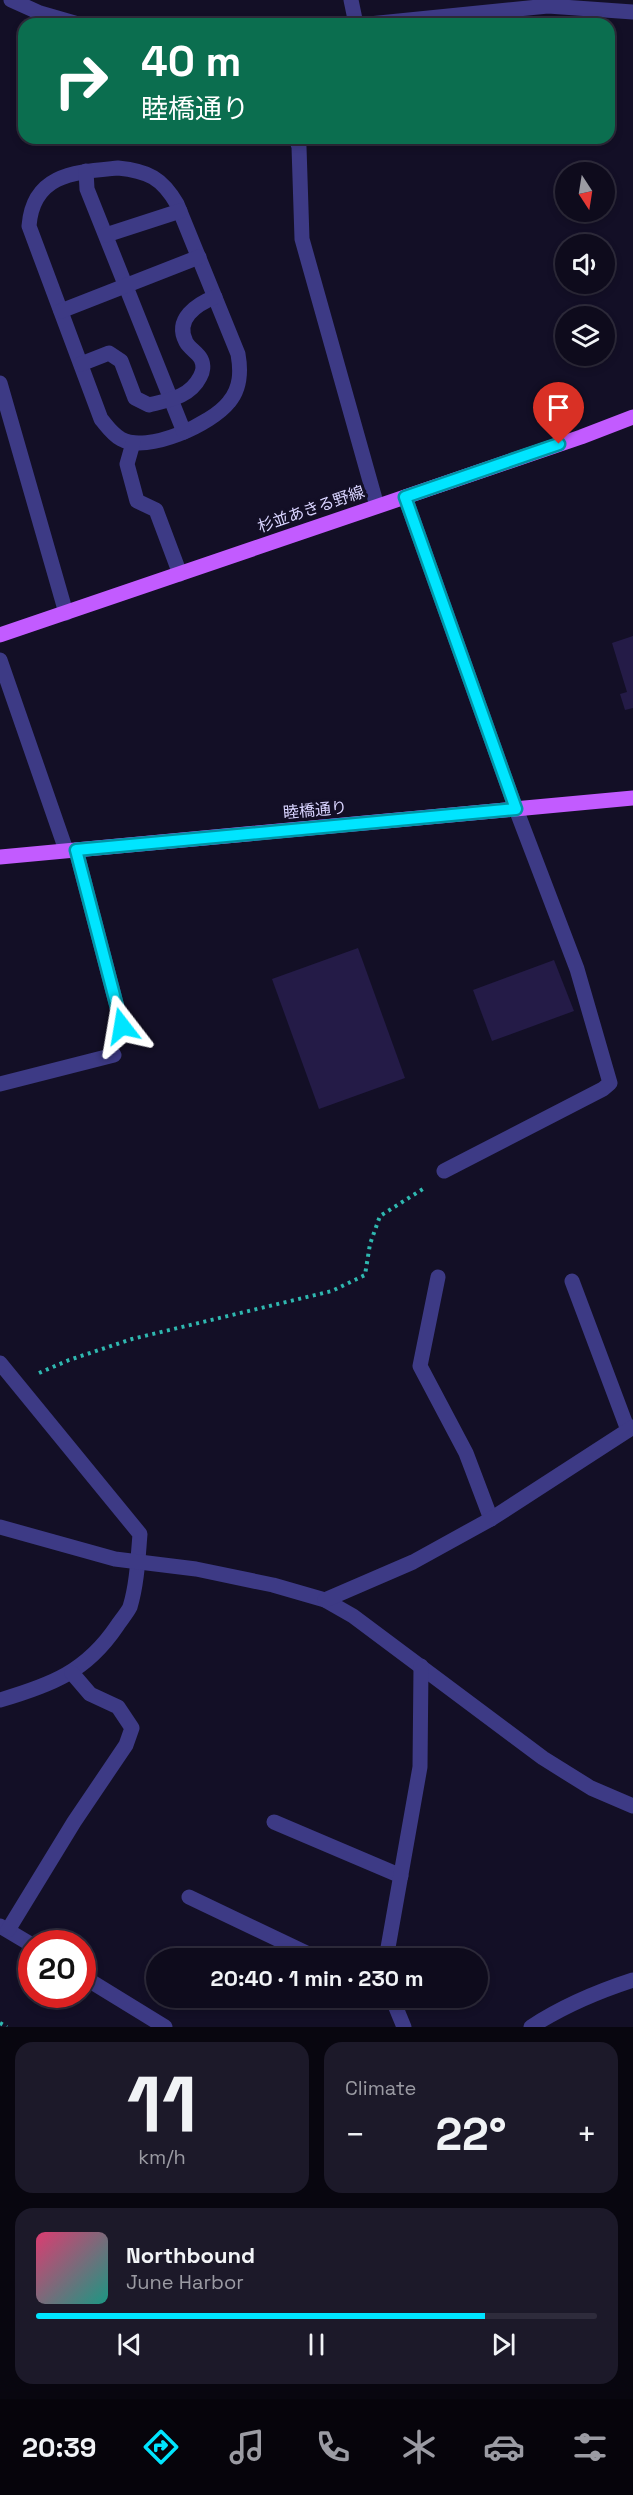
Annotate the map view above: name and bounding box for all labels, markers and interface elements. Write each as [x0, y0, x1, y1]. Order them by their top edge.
text: 40 m [141, 35, 241, 88]
icon: right [42, 42, 120, 120]
text: 睦橋通り [141, 91, 249, 126]
north arrow [555, 162, 615, 222]
map controls [555, 162, 615, 366]
button: sound [555, 234, 615, 294]
button: layers [555, 306, 615, 366]
pin [533, 382, 584, 444]
icon: arrive [542, 391, 575, 424]
street label: 杉並あきる野線 [255, 481, 367, 537]
street label: 睦橋通り [282, 797, 348, 823]
position arrow [90, 994, 154, 1058]
speed limit sign: 20 [18, 1930, 96, 2008]
text: 20:40 · 1 min · 230 m [211, 1964, 423, 1992]
text: 11 [127, 2055, 197, 2155]
text: Climate [345, 2075, 416, 2101]
text: 22° [435, 2106, 507, 2163]
text: − [345, 2114, 365, 2156]
text: + [577, 2114, 597, 2156]
text: km/h [138, 2144, 186, 2170]
text: Northbound [126, 2241, 255, 2269]
text: June Harbor [126, 2269, 244, 2295]
icon: previous [113, 2328, 146, 2361]
icon: pause [300, 2328, 333, 2361]
icon: next [487, 2328, 520, 2361]
icon: directions [140, 2426, 182, 2468]
icon: music [226, 2426, 268, 2468]
icon: phone [312, 2426, 354, 2468]
icon: climate [398, 2426, 440, 2468]
icon: car [483, 2426, 525, 2468]
icon: filters [569, 2426, 611, 2468]
text: 20:39 [22, 2430, 97, 2465]

